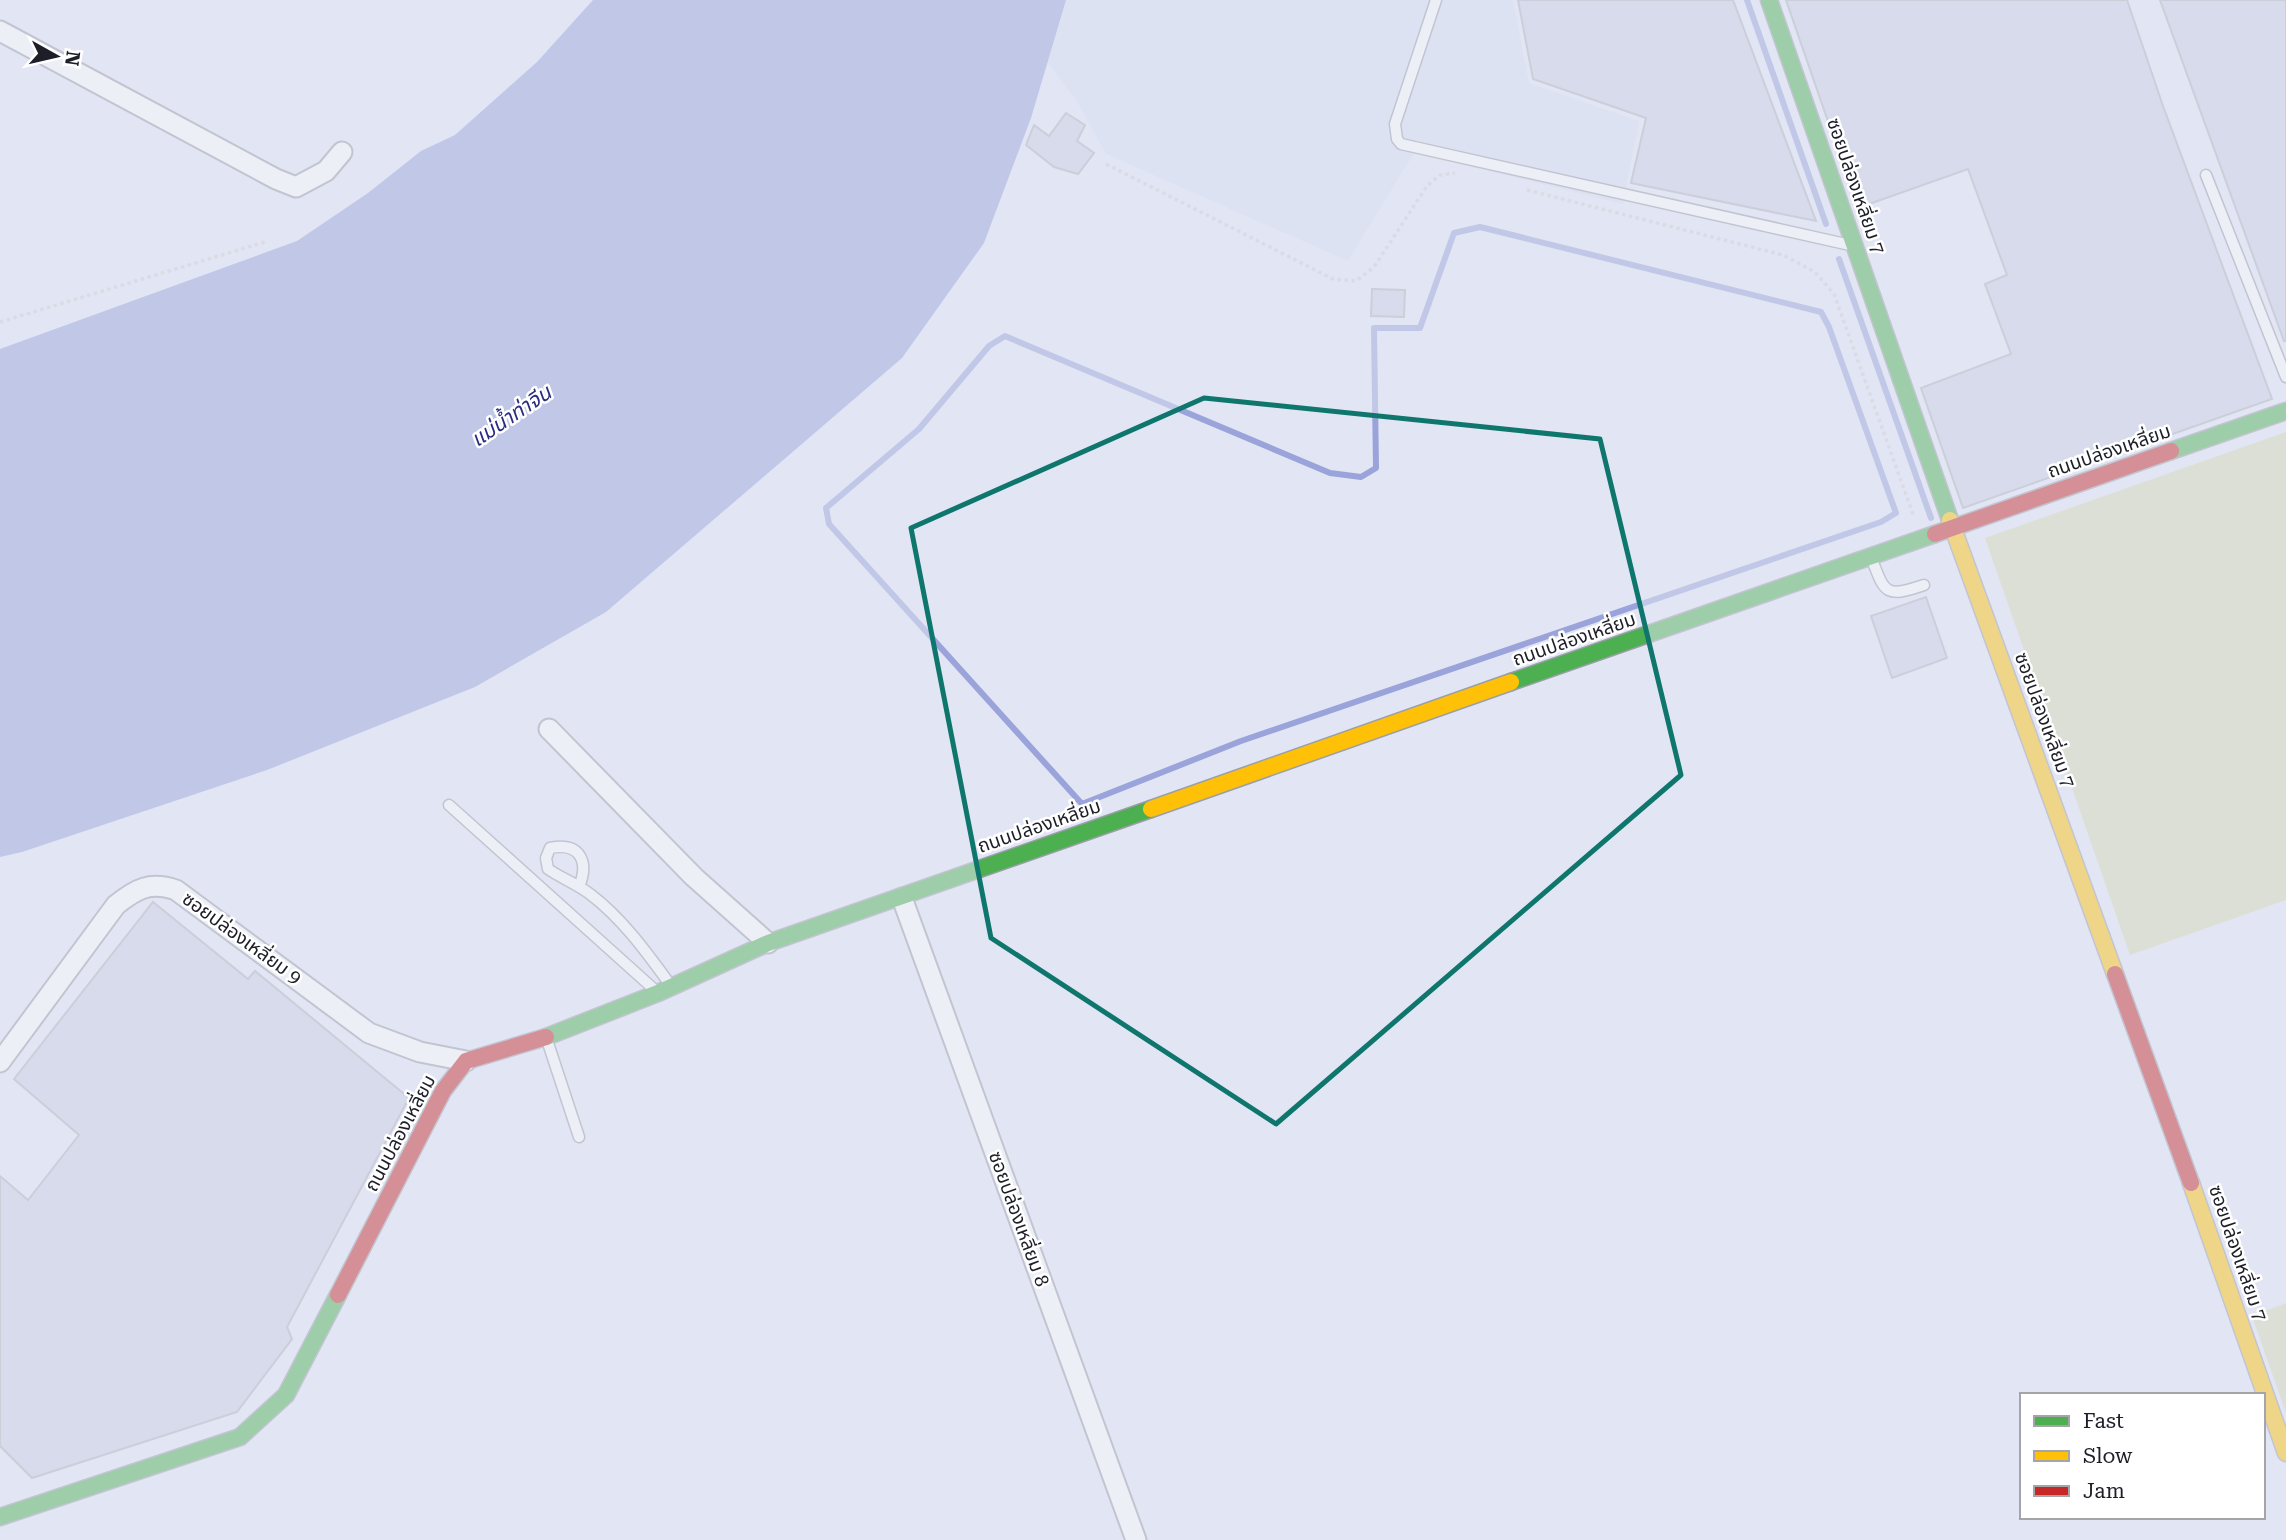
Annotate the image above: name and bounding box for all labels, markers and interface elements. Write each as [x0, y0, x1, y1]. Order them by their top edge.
north arrow [21, 21, 91, 91]
text: N [60, 49, 85, 68]
street label: ซอยปล่องเหลี่ยม 7 [1822, 114, 1892, 257]
water label: แม่น้ำท่าจีน [465, 377, 557, 452]
street label: ถนนปล่องเหลี่ยม [2044, 417, 2174, 483]
street label: ถนนปล่องเหลี่ยม [1509, 605, 1639, 671]
street label: ซอยปล่องเหลี่ยม 7 [2010, 649, 2082, 791]
street label: ถนนปล่องเหลี่ยม [974, 792, 1104, 858]
street label: ซอยปล่องเหลี่ยม 9 [178, 885, 307, 989]
street label: ถนนปล่องเหลี่ยม [358, 1070, 440, 1195]
street label: ซอยปล่องเหลี่ยม 8 [984, 1148, 1056, 1290]
street label: ซอยปล่องเหลี่ยม 7 [2204, 1181, 2274, 1324]
legend [2020, 1393, 2265, 1519]
text: Fast [2083, 1409, 2124, 1433]
text: Slow [2083, 1444, 2133, 1468]
text: Jam [2083, 1479, 2125, 1503]

